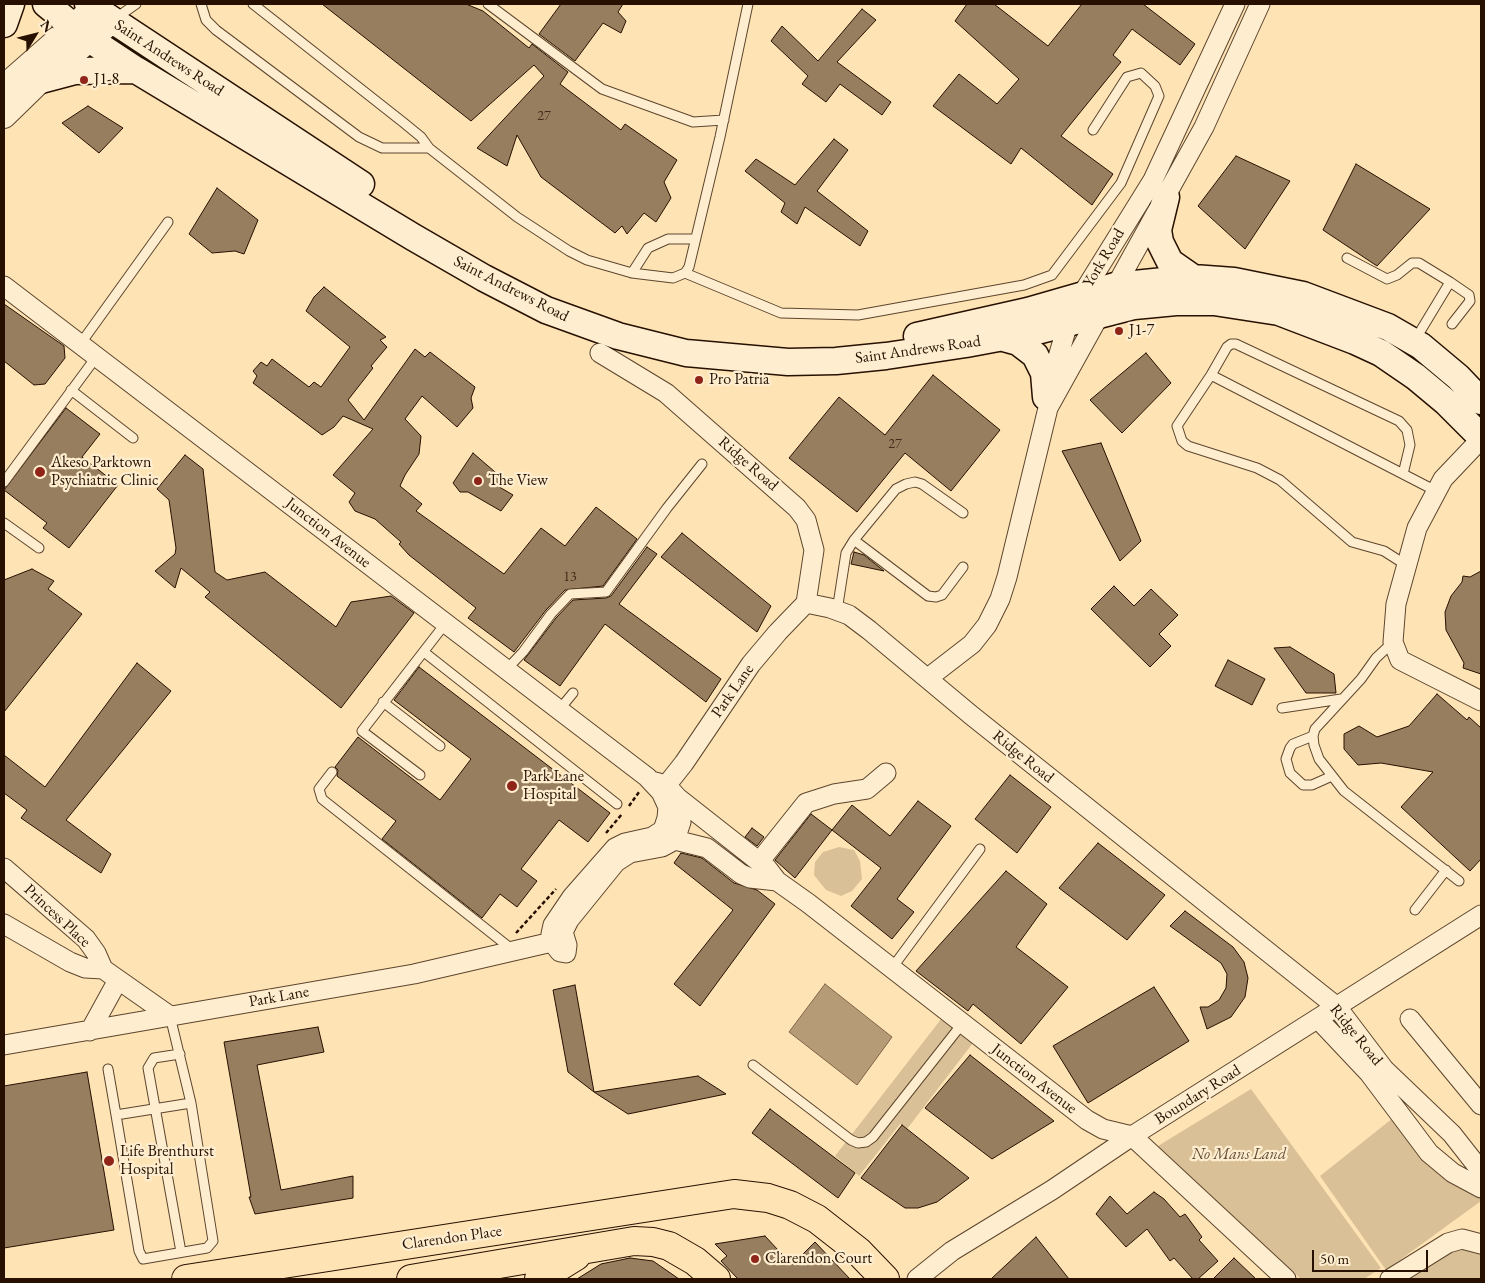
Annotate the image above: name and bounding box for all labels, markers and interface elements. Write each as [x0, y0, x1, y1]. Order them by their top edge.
north arrow [10, 10, 60, 60]
text: N [37, 16, 58, 36]
street label: Saint Andrews Road [111, 16, 227, 100]
place label: J1-8 [94, 70, 119, 90]
marker: J1-8 [78, 74, 90, 86]
house number: 27 [537, 108, 551, 124]
street label: York Road [1079, 225, 1129, 291]
street label: Saint Andrews Road [450, 252, 572, 326]
place label: J1-7 [1129, 321, 1154, 341]
marker: J1-7 [1113, 325, 1125, 337]
street label: Saint Andrews Road [854, 332, 982, 368]
place label: Pro Patria [709, 370, 769, 390]
marker: Pro Patria [693, 374, 705, 386]
street label: Ridge Road [714, 433, 782, 495]
house number: 27 [888, 436, 902, 452]
place label: Akeso Parktown Psychiatric Clinic [51, 453, 159, 491]
marker: Akeso Parktown Psychiatric Clinic [33, 465, 47, 479]
place label: The View [488, 471, 548, 491]
marker: The View [472, 475, 484, 487]
street label: Junction Avenue [281, 494, 375, 572]
house number: 13 [563, 569, 577, 585]
street label: Park Lane [708, 661, 758, 721]
street label: Ridge Road [988, 726, 1058, 788]
place label: Park Lane Hospital [523, 767, 584, 805]
marker: Park Lane Hospital [505, 779, 519, 793]
street label: Princess Place [20, 880, 94, 952]
street label: Park Lane [247, 982, 311, 1012]
street label: Ridge Road [1325, 1000, 1387, 1070]
street label: Junction Avenue [987, 1040, 1081, 1118]
street label: Boundary Road [1151, 1061, 1245, 1129]
place label: Life Brenthurst Hospital [120, 1142, 214, 1180]
park label: No Mans Land [1192, 1145, 1286, 1165]
marker: Life Brenthurst Hospital [102, 1154, 116, 1168]
street label: Clarendon Place [401, 1221, 503, 1255]
scale bar [1315, 1240, 1431, 1272]
place label: Clarendon Court [765, 1249, 872, 1269]
text: 50 m [1320, 1249, 1349, 1268]
marker: Clarendon Court [749, 1253, 761, 1265]

